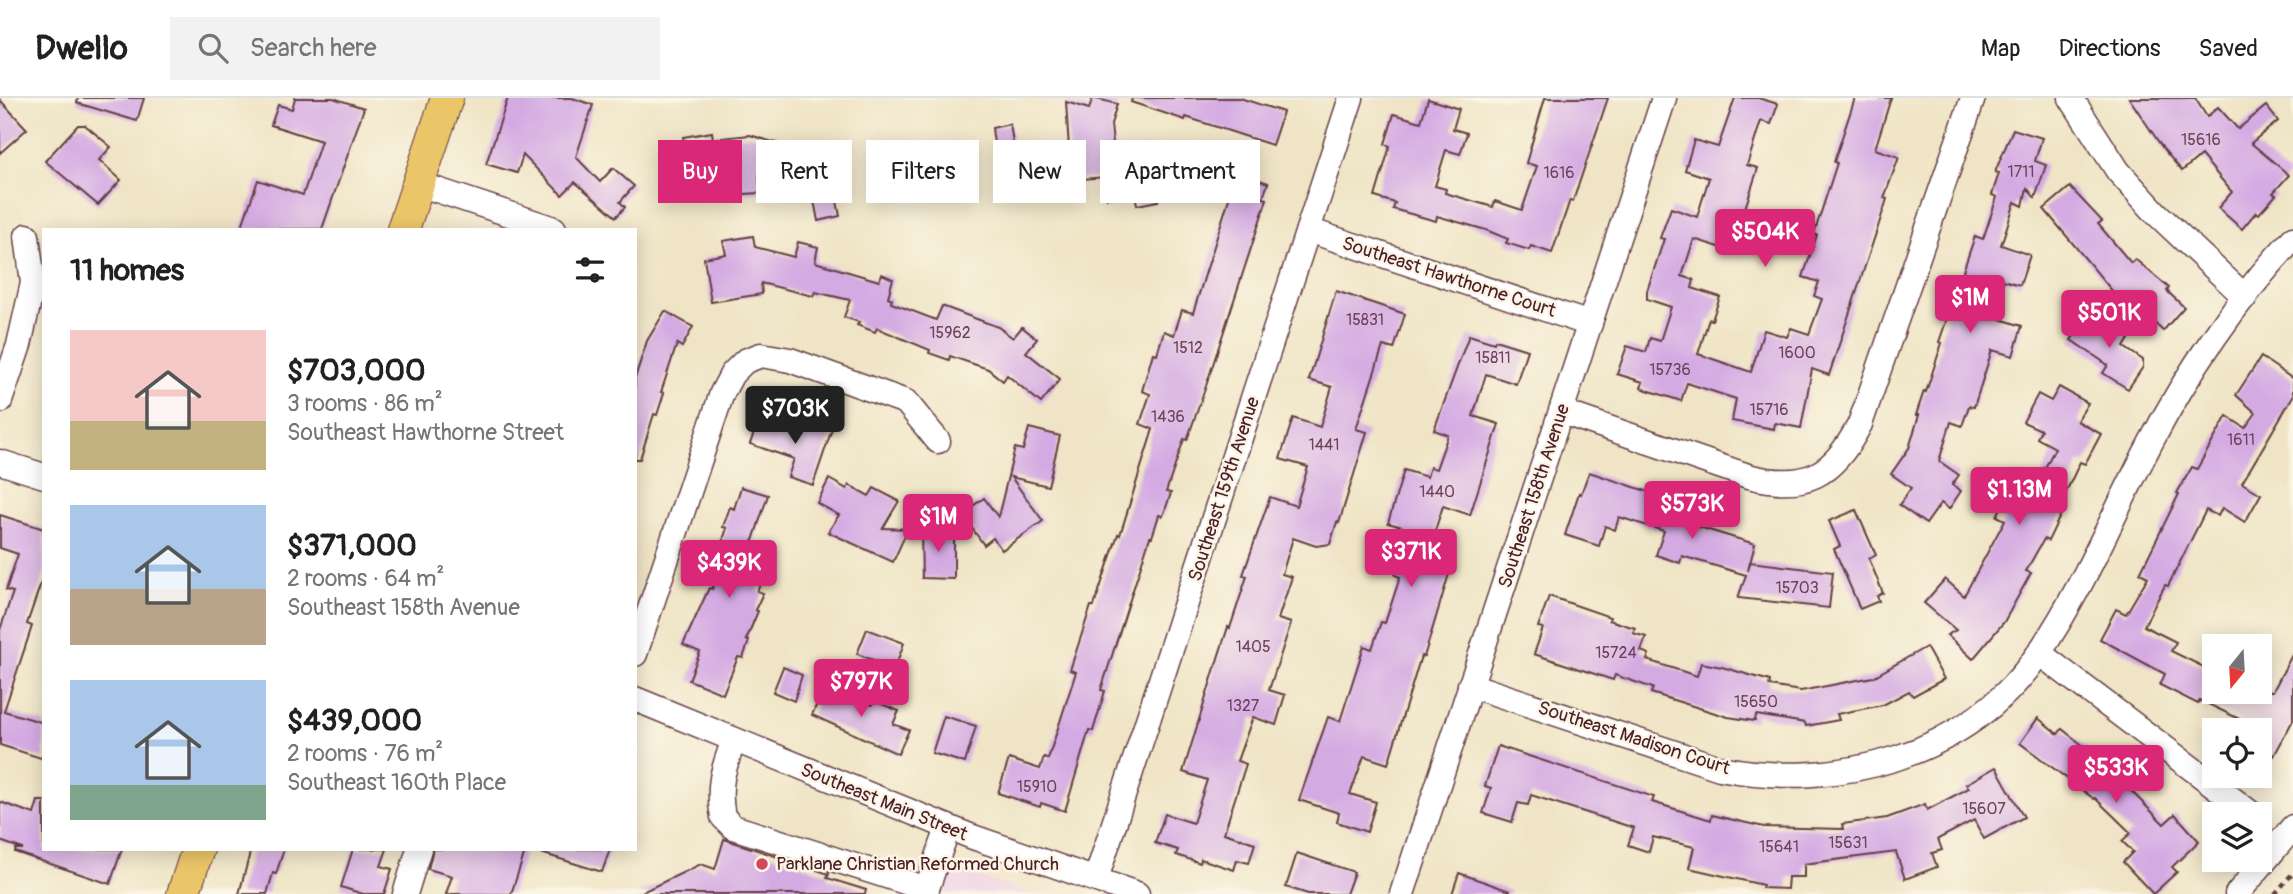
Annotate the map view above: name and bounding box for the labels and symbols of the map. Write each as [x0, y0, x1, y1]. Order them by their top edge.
house number: 15616 [2181, 130, 2221, 150]
house number: 1711 [2007, 162, 2035, 182]
house number: 1616 [1543, 163, 1575, 183]
pin: $504K [1716, 209, 1814, 269]
street label: Southeast Hawthorne Court [1339, 231, 1559, 323]
pin: $1M [1936, 275, 2004, 335]
pin: $501K [2060, 290, 2158, 350]
house number: 15831 [1346, 310, 1384, 330]
house number: 15962 [929, 323, 971, 343]
house number: 1512 [1173, 338, 1203, 358]
house number: 1600 [1778, 343, 1816, 363]
house number: 15811 [1475, 348, 1511, 368]
house number: 15736 [1649, 360, 1691, 380]
pin: $703K [746, 386, 844, 446]
street label: Southeast 159th Avenue [1183, 393, 1265, 584]
street label: Southeast 158th Avenue [1493, 400, 1575, 591]
house number: 15716 [1750, 400, 1788, 420]
house number: 1436 [1151, 407, 1185, 427]
house number: 1611 [2227, 430, 2255, 450]
house number: 1441 [1308, 435, 1340, 455]
pin: $1.13M [1962, 468, 2076, 527]
house number: 1440 [1419, 482, 1455, 502]
pin: $573K [1643, 482, 1741, 541]
pin: $1M [904, 494, 972, 554]
pin: $371K [1362, 530, 1460, 589]
pin: $439K [680, 540, 778, 600]
house number: 15703 [1775, 578, 1819, 598]
north arrow [2202, 634, 2272, 704]
house number: 1405 [1235, 637, 1271, 657]
house number: 15724 [1595, 643, 1637, 663]
pin: $797K [812, 660, 910, 719]
house number: 15650 [1734, 692, 1778, 712]
house number: 1327 [1227, 696, 1260, 716]
street label: Southeast Madison Court [1535, 696, 1733, 780]
pin: $533K [2067, 746, 2165, 805]
street label: Southeast Main Street [797, 758, 971, 847]
house number: 15910 [1017, 777, 1057, 797]
house number: 15607 [1962, 799, 2006, 819]
house number: 15631 [1828, 833, 1868, 853]
house number: 15641 [1759, 837, 1799, 857]
place label: Parklane Christian Reformed Church [776, 852, 1059, 876]
marker: Parklane Christian Reformed Church [754, 856, 770, 872]

